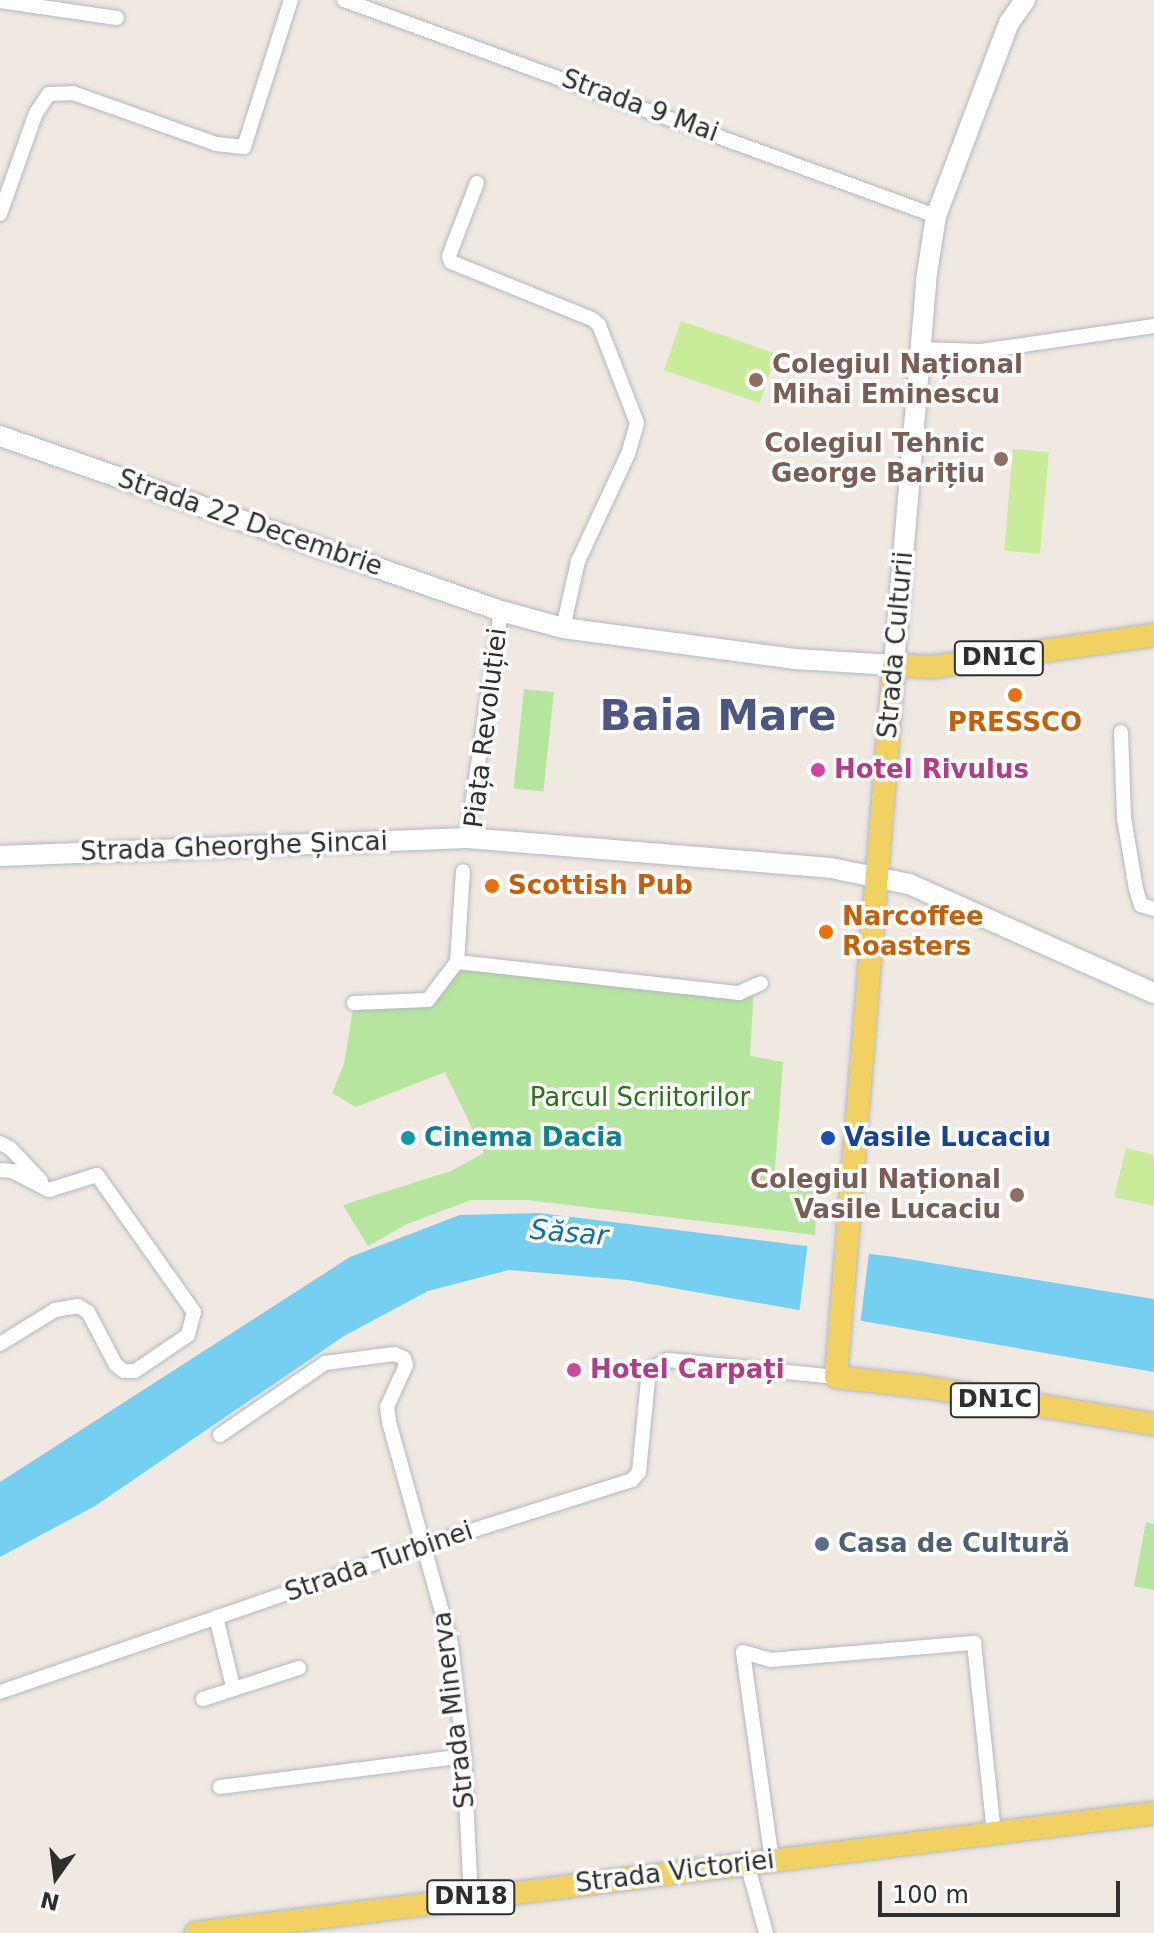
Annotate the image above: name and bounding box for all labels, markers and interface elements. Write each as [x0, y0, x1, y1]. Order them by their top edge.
street label: Strada 9 Mai [557, 63, 723, 149]
place label: Colegiul Național Mihai Eminescu [772, 349, 1023, 410]
marker: Colegiul Național Mihai Eminescu [747, 371, 765, 389]
place label: Colegiul Tehnic George Barițiu [764, 428, 985, 490]
marker: Colegiul Tehnic George Barițiu [992, 450, 1010, 468]
street label: Strada 22 Decembrie [114, 463, 386, 583]
street label: Strada Culturii [872, 550, 920, 740]
street label: Piața Revoluției [458, 626, 514, 830]
road number: DN1C [953, 638, 1045, 678]
marker: PRESSCO [1006, 686, 1024, 704]
district label: Baia Mare [599, 691, 837, 741]
place label: PRESSCO [948, 707, 1082, 739]
place label: Hotel Rivulus [834, 754, 1029, 786]
marker: Hotel Rivulus [809, 761, 827, 779]
street label: Strada Gheorghe Șincai [80, 826, 388, 868]
place label: Scottish Pub [508, 870, 693, 902]
marker: Scottish Pub [483, 877, 501, 895]
place label: Narcoffee Roasters [842, 901, 984, 962]
marker: Narcoffee Roasters [817, 923, 835, 941]
park label: Parcul Scriitorilor [530, 1082, 750, 1114]
place label: Cinema Dacia [424, 1122, 623, 1154]
place label: Vasile Lucaciu [844, 1122, 1051, 1154]
marker: Cinema Dacia [399, 1129, 417, 1147]
marker: Vasile Lucaciu [819, 1129, 837, 1147]
place label: Colegiul Național Vasile Lucaciu [750, 1164, 1001, 1226]
marker: Colegiul Național Vasile Lucaciu [1008, 1186, 1026, 1204]
water label: Săsar [529, 1213, 609, 1253]
place label: Hotel Carpați [590, 1354, 785, 1386]
marker: Hotel Carpați [565, 1361, 583, 1379]
road number: DN1C [949, 1380, 1041, 1420]
street label: Strada Turbinei [281, 1515, 477, 1609]
place label: Casa de Cultură [838, 1528, 1070, 1560]
marker: Casa de Cultură [813, 1535, 831, 1553]
street label: Strada Minerva [426, 1610, 482, 1810]
north arrow [16, 1837, 96, 1917]
street label: Strada Victoriei [574, 1844, 776, 1900]
scale bar [882, 1865, 1124, 1915]
road number: DN18 [425, 1877, 517, 1917]
text: 100 m [892, 1881, 969, 1909]
text: N [38, 1886, 62, 1915]

